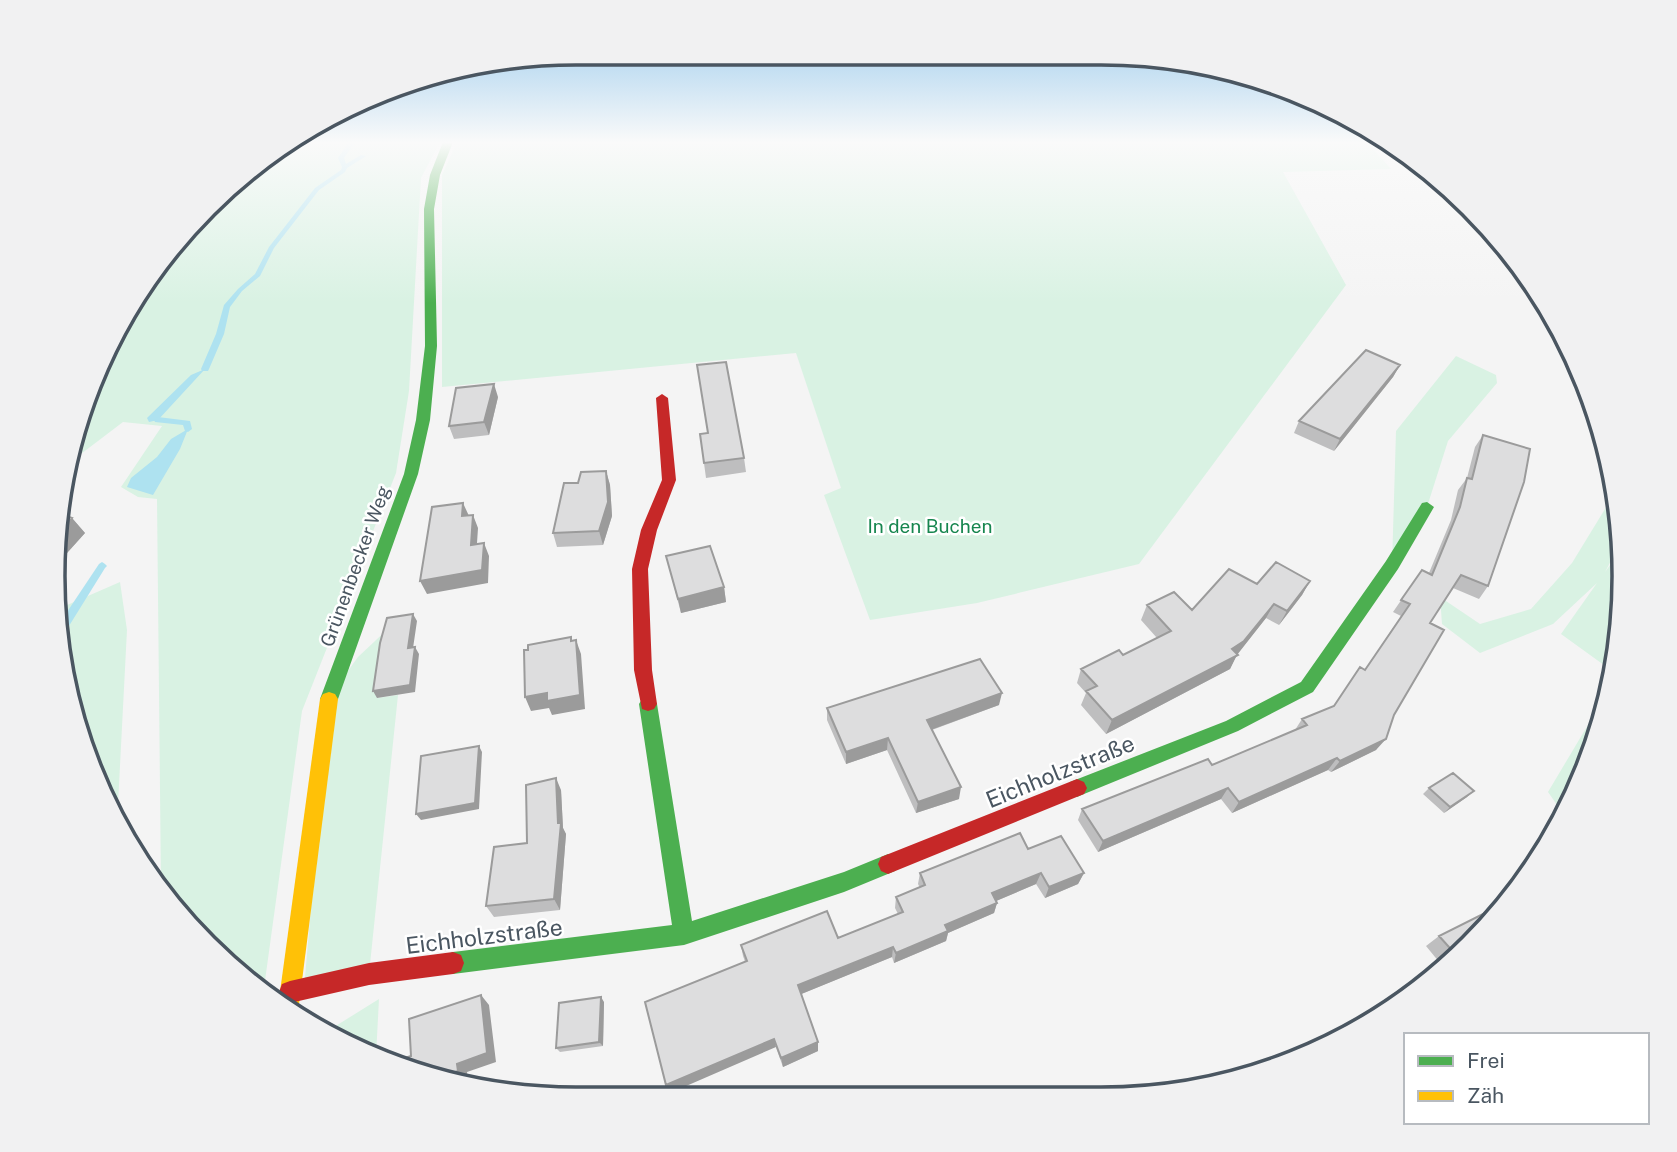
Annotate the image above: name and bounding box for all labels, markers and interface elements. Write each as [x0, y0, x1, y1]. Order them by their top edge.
street label: Grünenbecker Weg [316, 482, 394, 650]
park label: In den Buchen [867, 515, 993, 537]
street label: Eichholzstraße [982, 729, 1138, 813]
street label: Eichholzstraße [404, 913, 564, 959]
legend [1404, 1033, 1649, 1124]
text: Frei [1467, 1048, 1505, 1073]
text: Zäh [1467, 1083, 1504, 1108]

